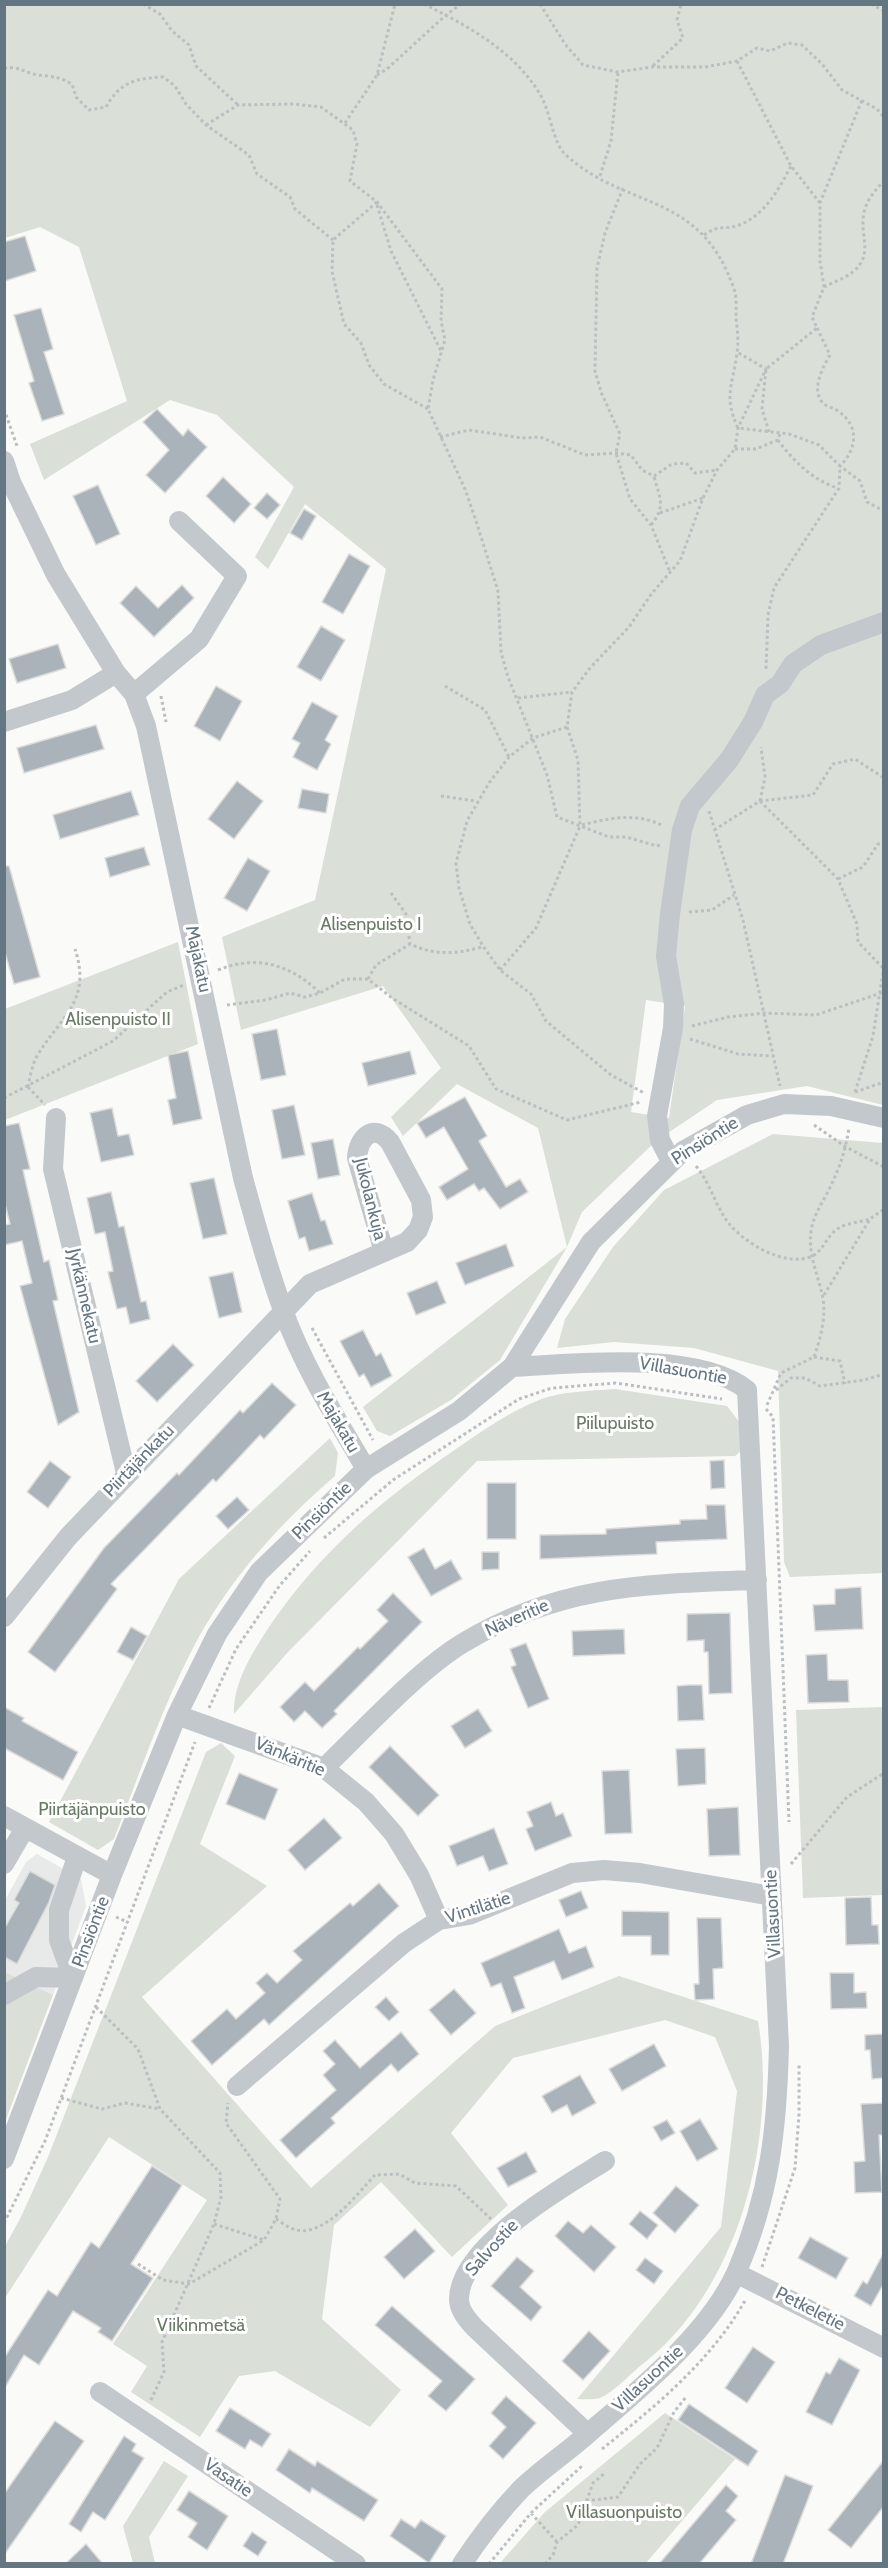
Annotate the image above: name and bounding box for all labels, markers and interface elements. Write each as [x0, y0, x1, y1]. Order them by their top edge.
park label: Alisenpuisto I [320, 914, 422, 936]
street label: Majakatu [180, 924, 216, 994]
park label: Alisenpuisto II [65, 1009, 171, 1031]
street label: Pinsiöntie [668, 1112, 742, 1170]
street label: Jukolankuja [349, 1155, 391, 1243]
street label: Jyrkännekatu [63, 1246, 105, 1346]
street label: Villasuontie [638, 1353, 728, 1389]
street label: Majakatu [312, 1387, 364, 1457]
park label: Piilupuisto [576, 1413, 654, 1435]
street label: Piirtäjänkatu [99, 1420, 179, 1502]
street label: Pinsiöntie [288, 1477, 356, 1545]
street label: Näveritie [482, 1594, 552, 1642]
street label: Vänkäritie [252, 1733, 328, 1781]
park label: Piirtäjänpuisto [38, 1799, 146, 1821]
street label: Villasuontie [760, 1869, 786, 1959]
street label: Vintilätie [443, 1887, 513, 1929]
street label: Pinsiöntie [68, 1893, 114, 1971]
street label: Salvostie [461, 2215, 523, 2281]
street label: Petkeletie [772, 2282, 848, 2336]
park label: Viikinmetsä [157, 2315, 245, 2337]
street label: Villasuontie [608, 2341, 688, 2417]
street label: Vasatie [200, 2454, 256, 2502]
park label: Villasuonpuisto [566, 2502, 682, 2524]

